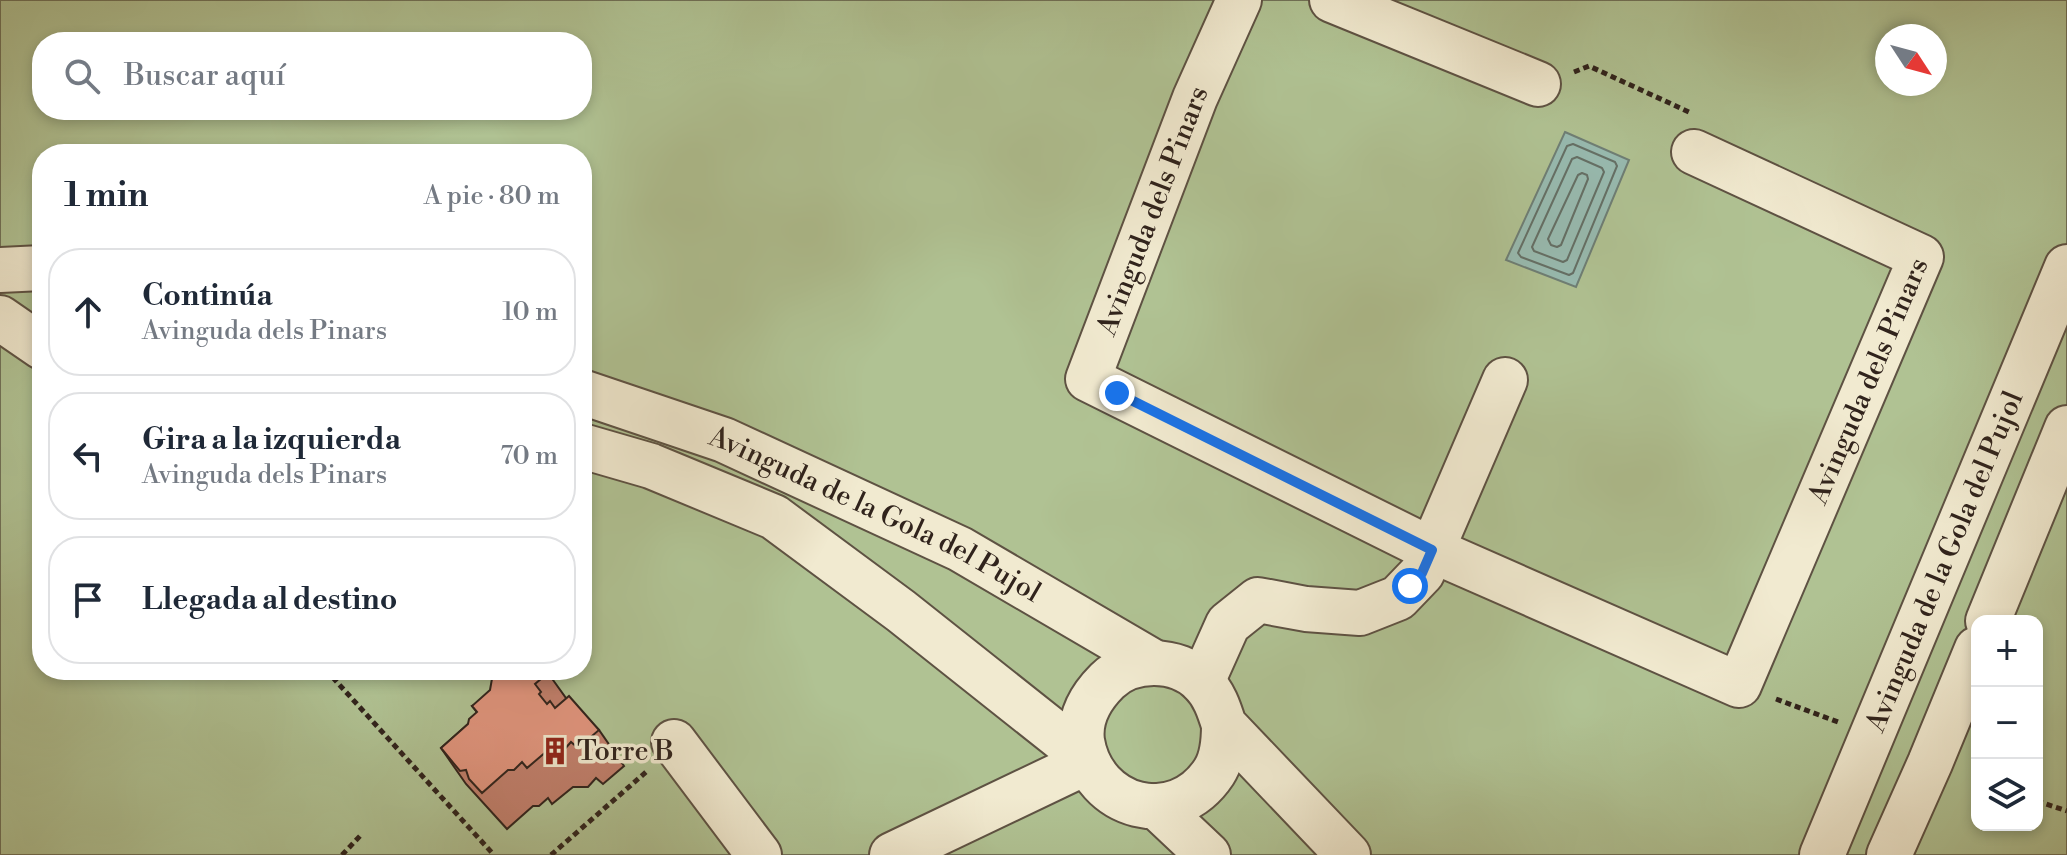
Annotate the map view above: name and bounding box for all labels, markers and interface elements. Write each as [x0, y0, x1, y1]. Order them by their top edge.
north arrow [1875, 24, 1947, 96]
search box [32, 32, 592, 120]
icon: search [60, 54, 104, 98]
text: Buscar aquí [124, 57, 286, 95]
street label: Avinguda dels Pinars [1089, 81, 1217, 341]
text: 1 min [64, 175, 148, 217]
text: A pie · 80 m [424, 180, 560, 212]
street label: Avinguda dels Pinars [1800, 253, 1936, 510]
text: Continúa [142, 277, 273, 315]
icon: ahead [66, 290, 110, 334]
text: 10 m [502, 296, 558, 328]
text: Avinguda dels Pinars [142, 315, 387, 347]
route end [1099, 375, 1135, 411]
street label: Avinguda de la Gola del Pujol [1857, 386, 2031, 738]
street label: Avinguda de la Gola del Pujol [704, 418, 1047, 610]
text: Gira a la izquierda [142, 421, 401, 459]
icon: left [66, 434, 110, 478]
text: 70 m [500, 440, 558, 472]
text: Avinguda dels Pinars [142, 459, 387, 491]
route start [1392, 568, 1428, 604]
icon: arrive [66, 578, 110, 622]
text: Llegada al destino [142, 581, 397, 619]
map controls [1971, 615, 2043, 831]
button: + [1971, 615, 2043, 687]
button: − [1971, 687, 2043, 759]
place label: Torre B [577, 734, 674, 769]
building icon: Torre B [540, 736, 570, 766]
button: layers [1971, 759, 2043, 831]

